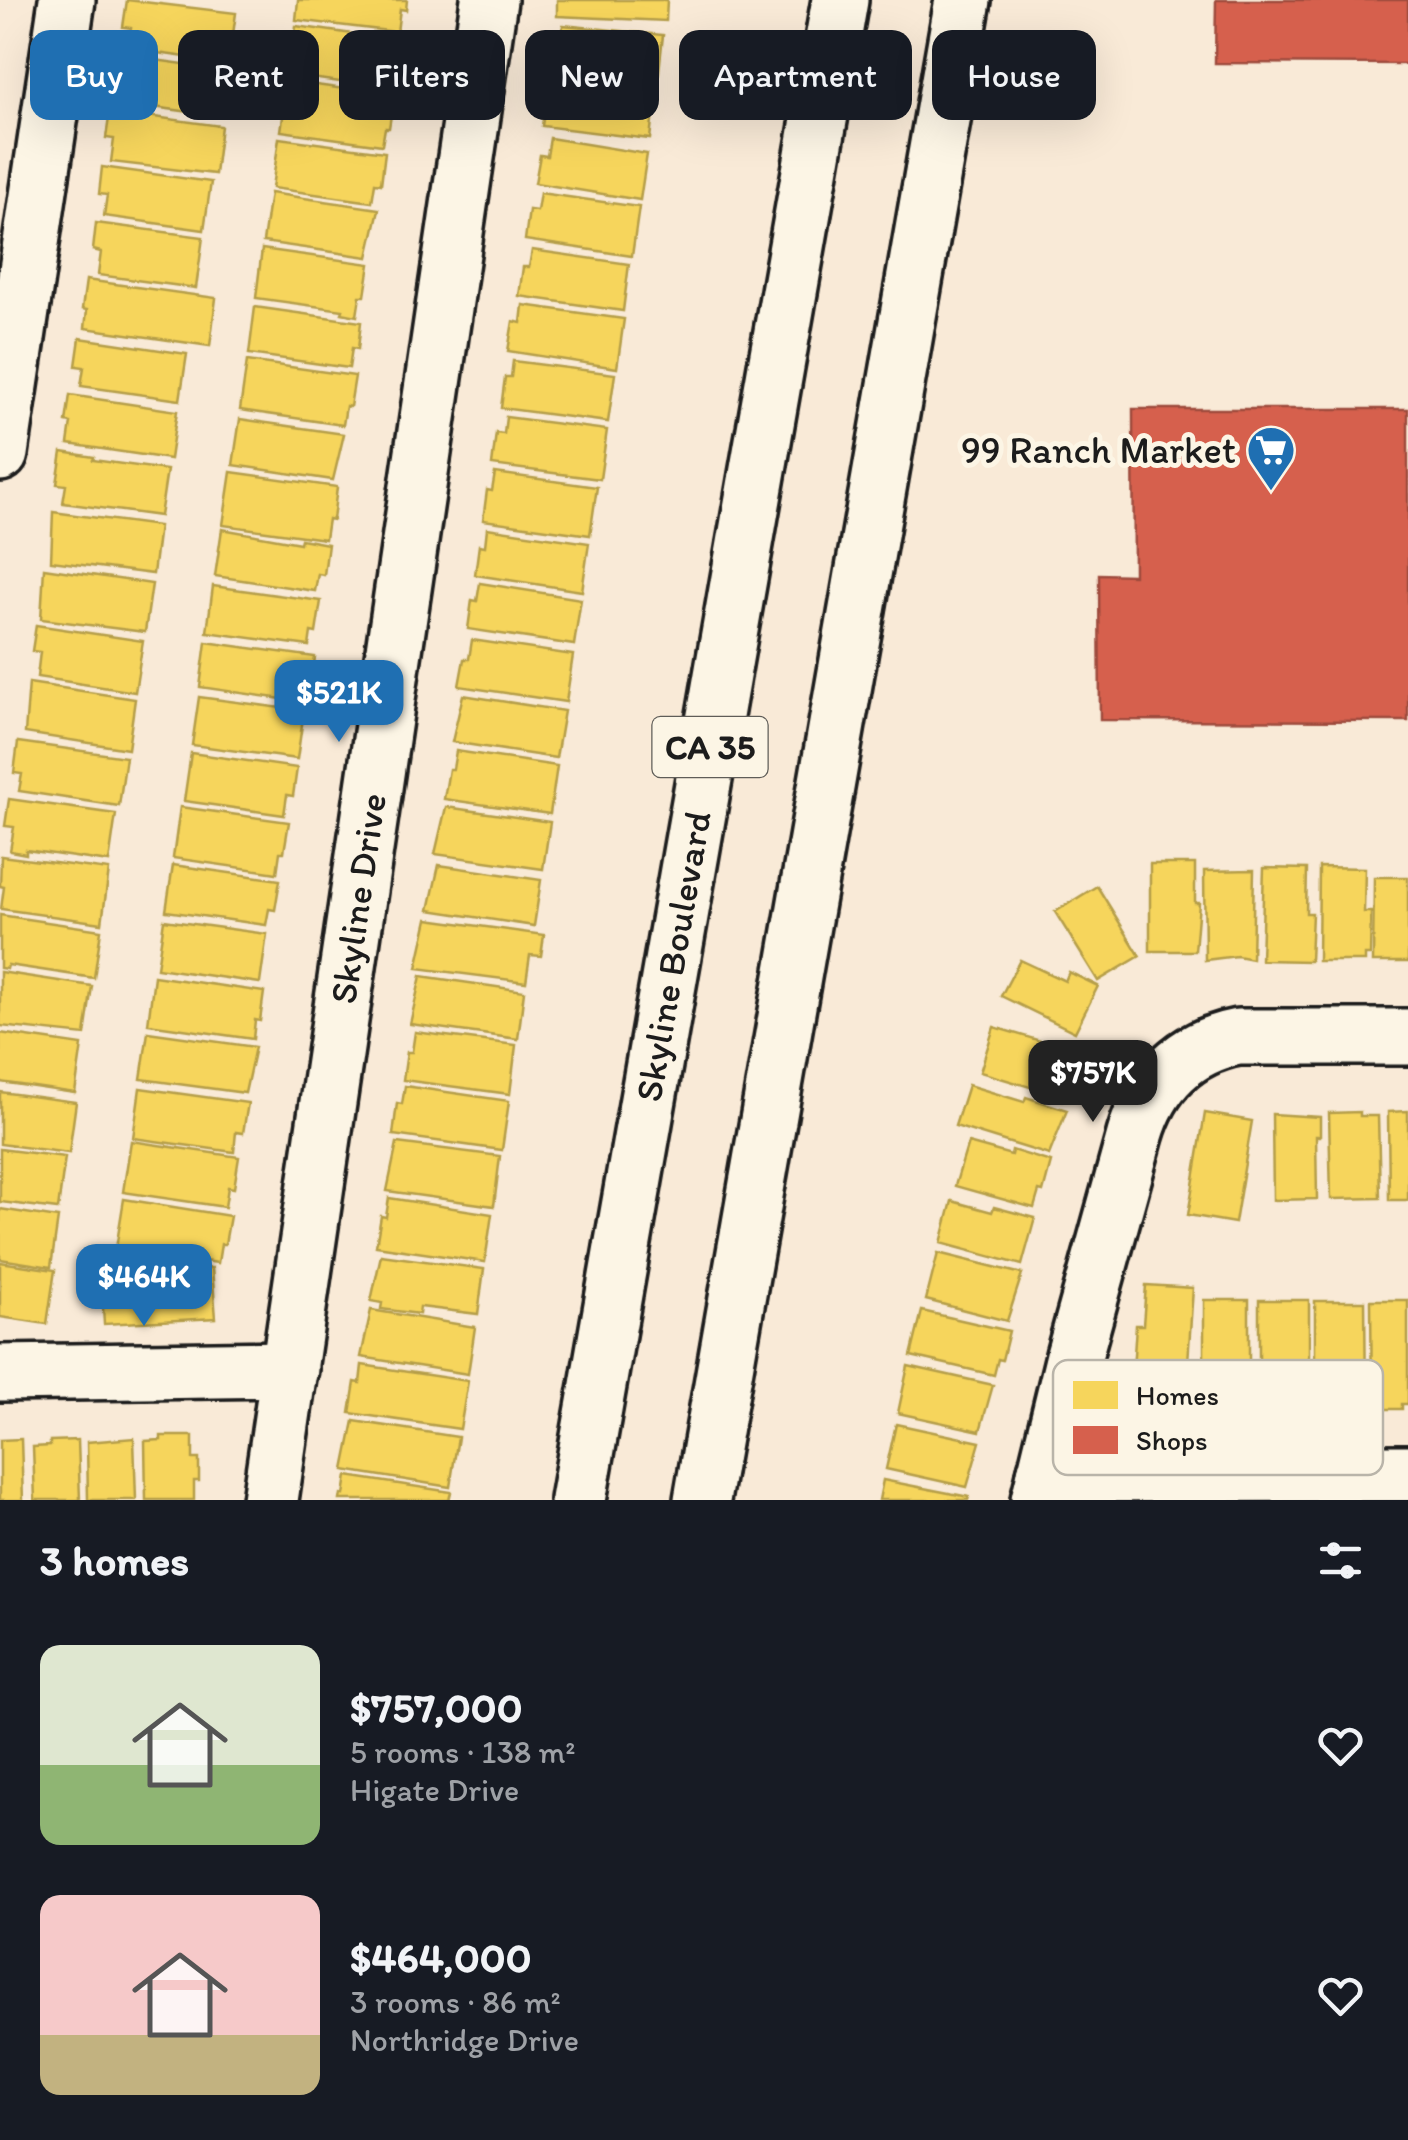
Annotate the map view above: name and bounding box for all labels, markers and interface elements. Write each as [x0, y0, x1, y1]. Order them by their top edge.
chip: Buy [30, 30, 158, 120]
chip: Rent [178, 30, 319, 120]
chip: Filters [339, 30, 505, 120]
chip: New [525, 30, 659, 120]
chip: Apartment [679, 30, 912, 120]
chip: House [932, 30, 1096, 120]
supermarket icon: 99 Ranch Market [1245, 424, 1297, 492]
place label: 99 Ranch Market [961, 427, 1236, 473]
pin: $521K [269, 660, 409, 745]
text: $521K [296, 673, 382, 711]
road number: CA 35 [652, 717, 768, 777]
street label: Skyline Drive [320, 790, 396, 1007]
street label: Skyline Boulevard [625, 807, 721, 1105]
pin: $757K [1023, 1040, 1163, 1125]
text: $757K [1050, 1053, 1136, 1091]
pin: $464K [74, 1244, 214, 1329]
text: $464K [98, 1257, 190, 1295]
legend [1053, 1360, 1383, 1475]
text: Homes [1136, 1378, 1219, 1412]
text: Shops [1136, 1423, 1208, 1457]
icon: filters [1313, 1533, 1368, 1588]
text: 3 homes [40, 1535, 189, 1586]
text: $757,000 [350, 1682, 523, 1733]
icon: home [120, 1685, 240, 1805]
icon: heart [1313, 1718, 1368, 1773]
text: 5 rooms · 138 m² [350, 1733, 576, 1771]
text: Higate Drive [350, 1771, 519, 1809]
text: $464,000 [350, 1932, 532, 1983]
icon: home [120, 1935, 240, 2055]
icon: heart [1313, 1968, 1368, 2023]
text: 3 rooms · 86 m² [350, 1983, 561, 2021]
text: Northridge Drive [350, 2021, 579, 2059]

